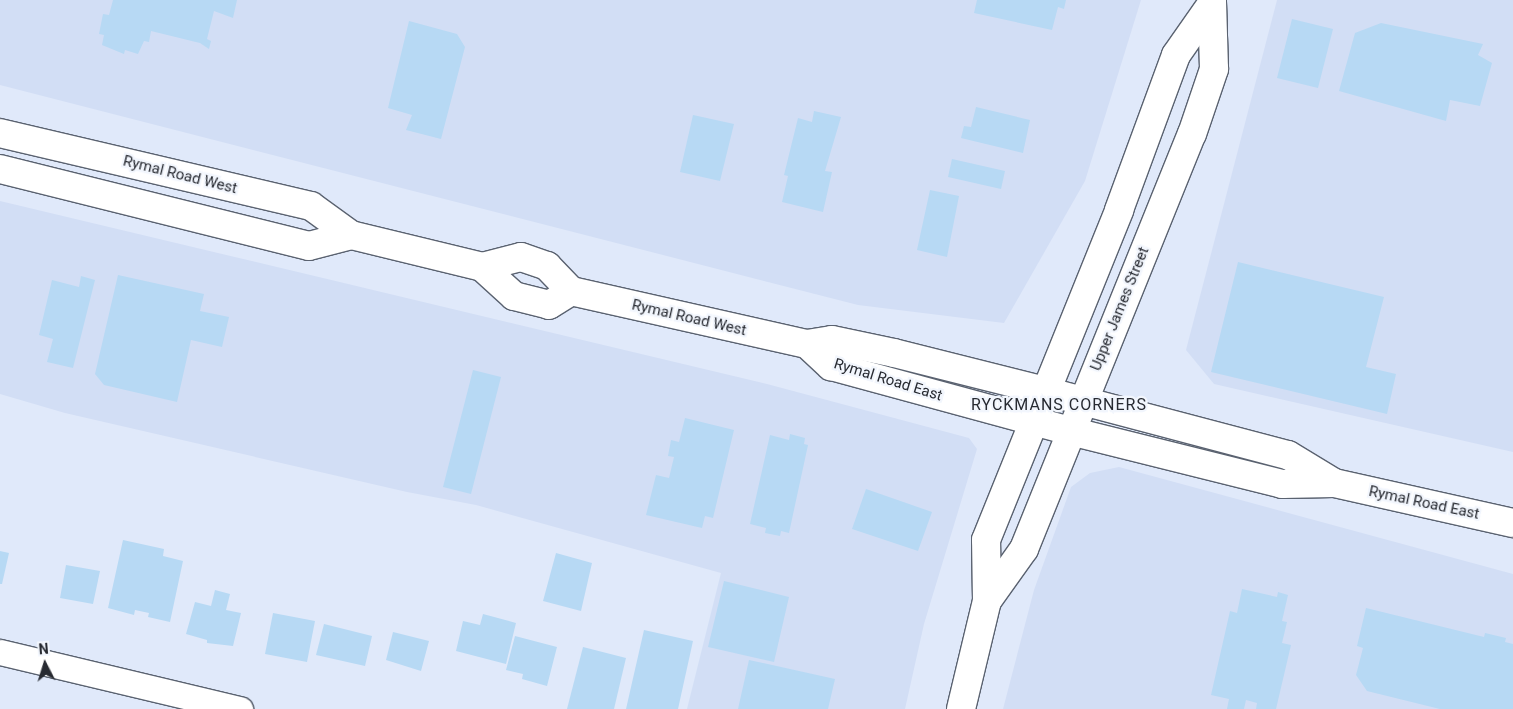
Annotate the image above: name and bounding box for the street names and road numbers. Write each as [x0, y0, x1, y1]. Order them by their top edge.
street label: Rymal Road West [121, 152, 239, 198]
street label: Upper James Street [1087, 244, 1153, 374]
street label: Rymal Road West [630, 296, 748, 340]
street label: Rymal Road East [832, 355, 944, 405]
street label: Rymal Road East [1367, 483, 1481, 523]

